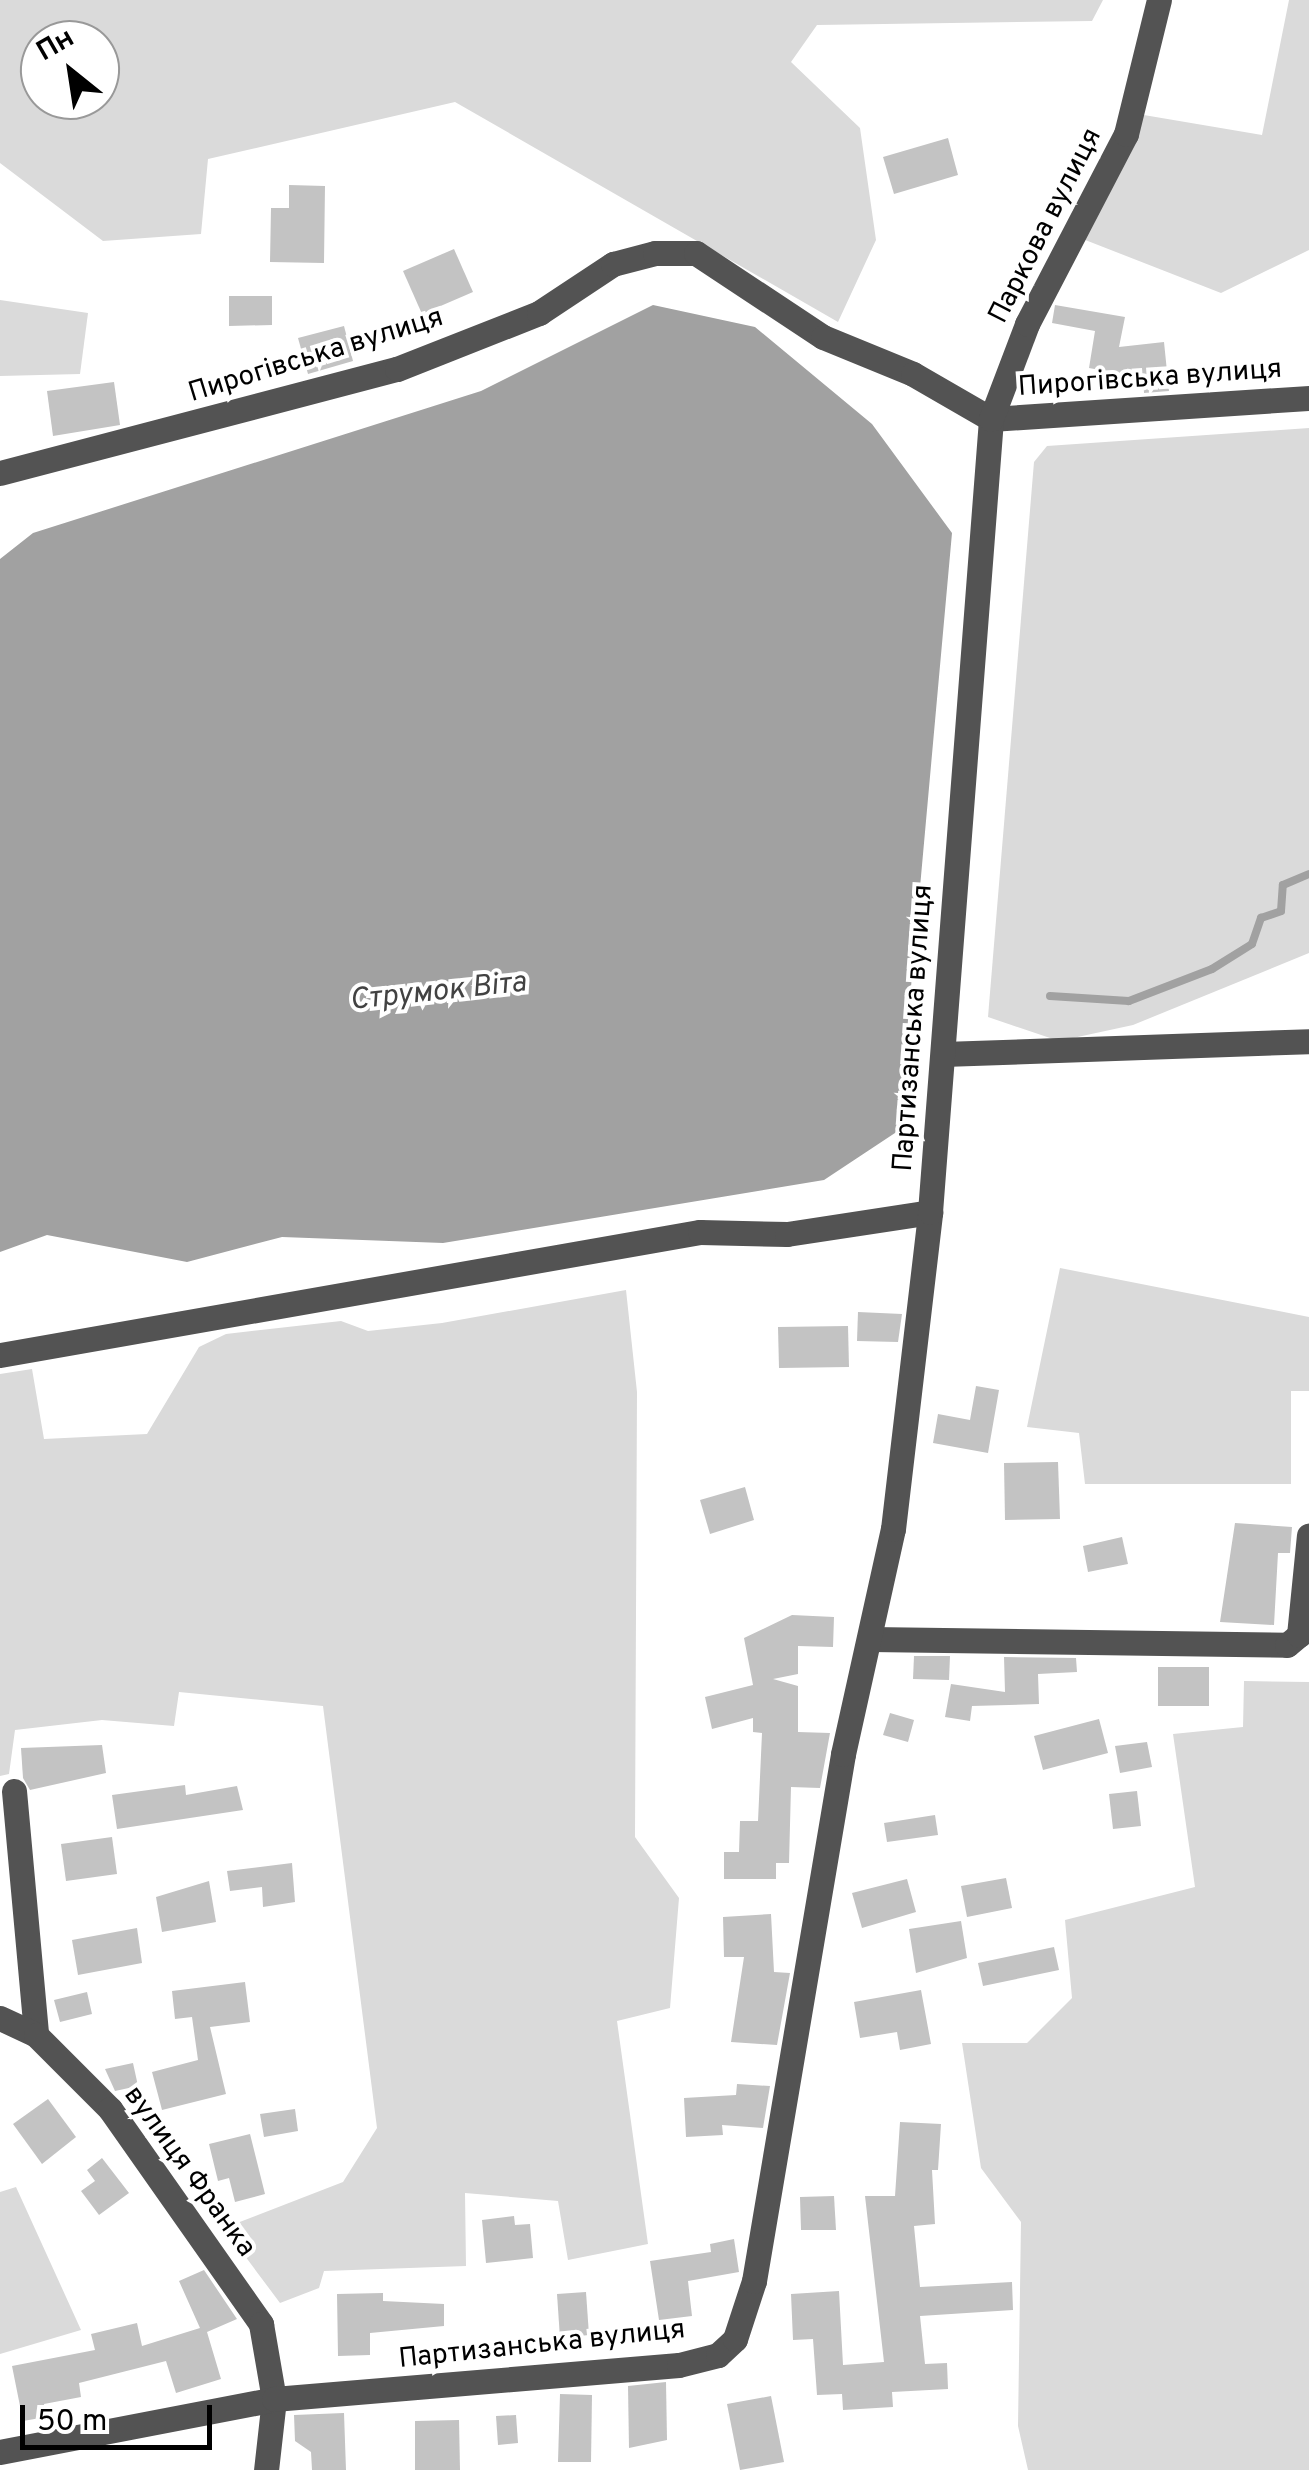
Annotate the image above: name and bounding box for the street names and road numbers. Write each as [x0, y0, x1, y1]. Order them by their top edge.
street label: Паркова вулиця [982, 123, 1110, 329]
street label: Пирогівська вулиця [185, 301, 447, 411]
street label: Пирогівська вулиця [1017, 353, 1283, 405]
street label: Партизанська вулиця [887, 883, 941, 1173]
street label: вулиця Франка [116, 2080, 262, 2264]
street label: Партизанська вулиця [397, 2313, 687, 2377]

